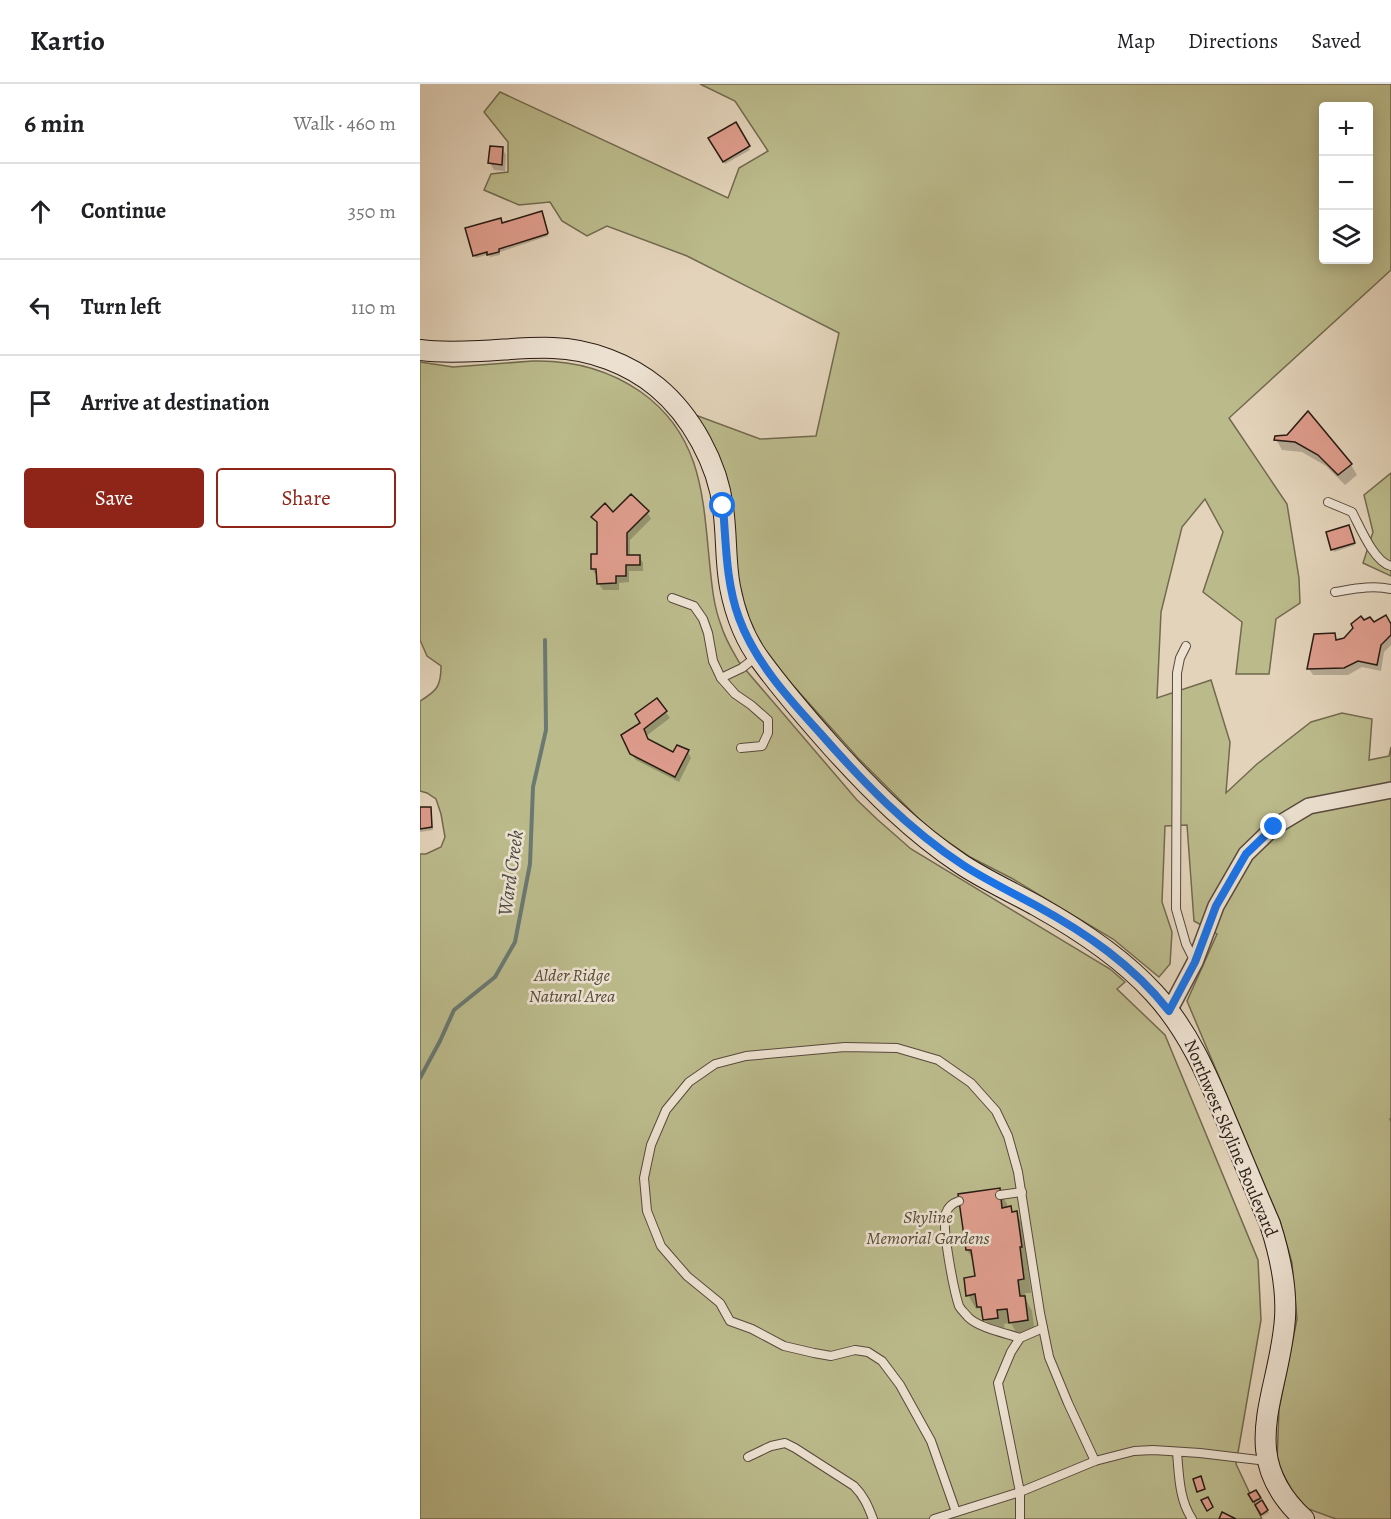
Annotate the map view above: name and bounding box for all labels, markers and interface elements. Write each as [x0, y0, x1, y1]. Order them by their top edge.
text: Kartio [30, 22, 105, 60]
text: Map [1117, 27, 1155, 55]
text: Directions [1188, 27, 1278, 55]
text: Saved [1311, 27, 1361, 55]
map controls [1319, 102, 1373, 264]
button: + [1319, 102, 1373, 156]
text: 6 min [24, 106, 85, 141]
text: Walk · 460 m [293, 110, 396, 137]
button: − [1319, 156, 1373, 210]
icon: ahead [24, 195, 57, 228]
text: Continue [81, 196, 166, 226]
text: 350 m [348, 198, 396, 225]
button: layers [1319, 210, 1373, 264]
icon: left [24, 291, 57, 324]
text: Turn left [81, 292, 161, 322]
text: 110 m [351, 294, 396, 321]
icon: arrive [24, 387, 57, 420]
text: Arrive at destination [81, 388, 270, 418]
button: Save [24, 468, 204, 528]
button: Share [216, 468, 396, 528]
route start [709, 492, 735, 518]
route end [1260, 813, 1286, 839]
water label: Ward Creek [491, 828, 530, 918]
park label: Alder Ridge Natural Area [529, 963, 615, 1008]
street label: Northwest Skyline Boulevard [1178, 1036, 1284, 1241]
park label: Skyline Memorial Gardens [866, 1205, 990, 1250]

